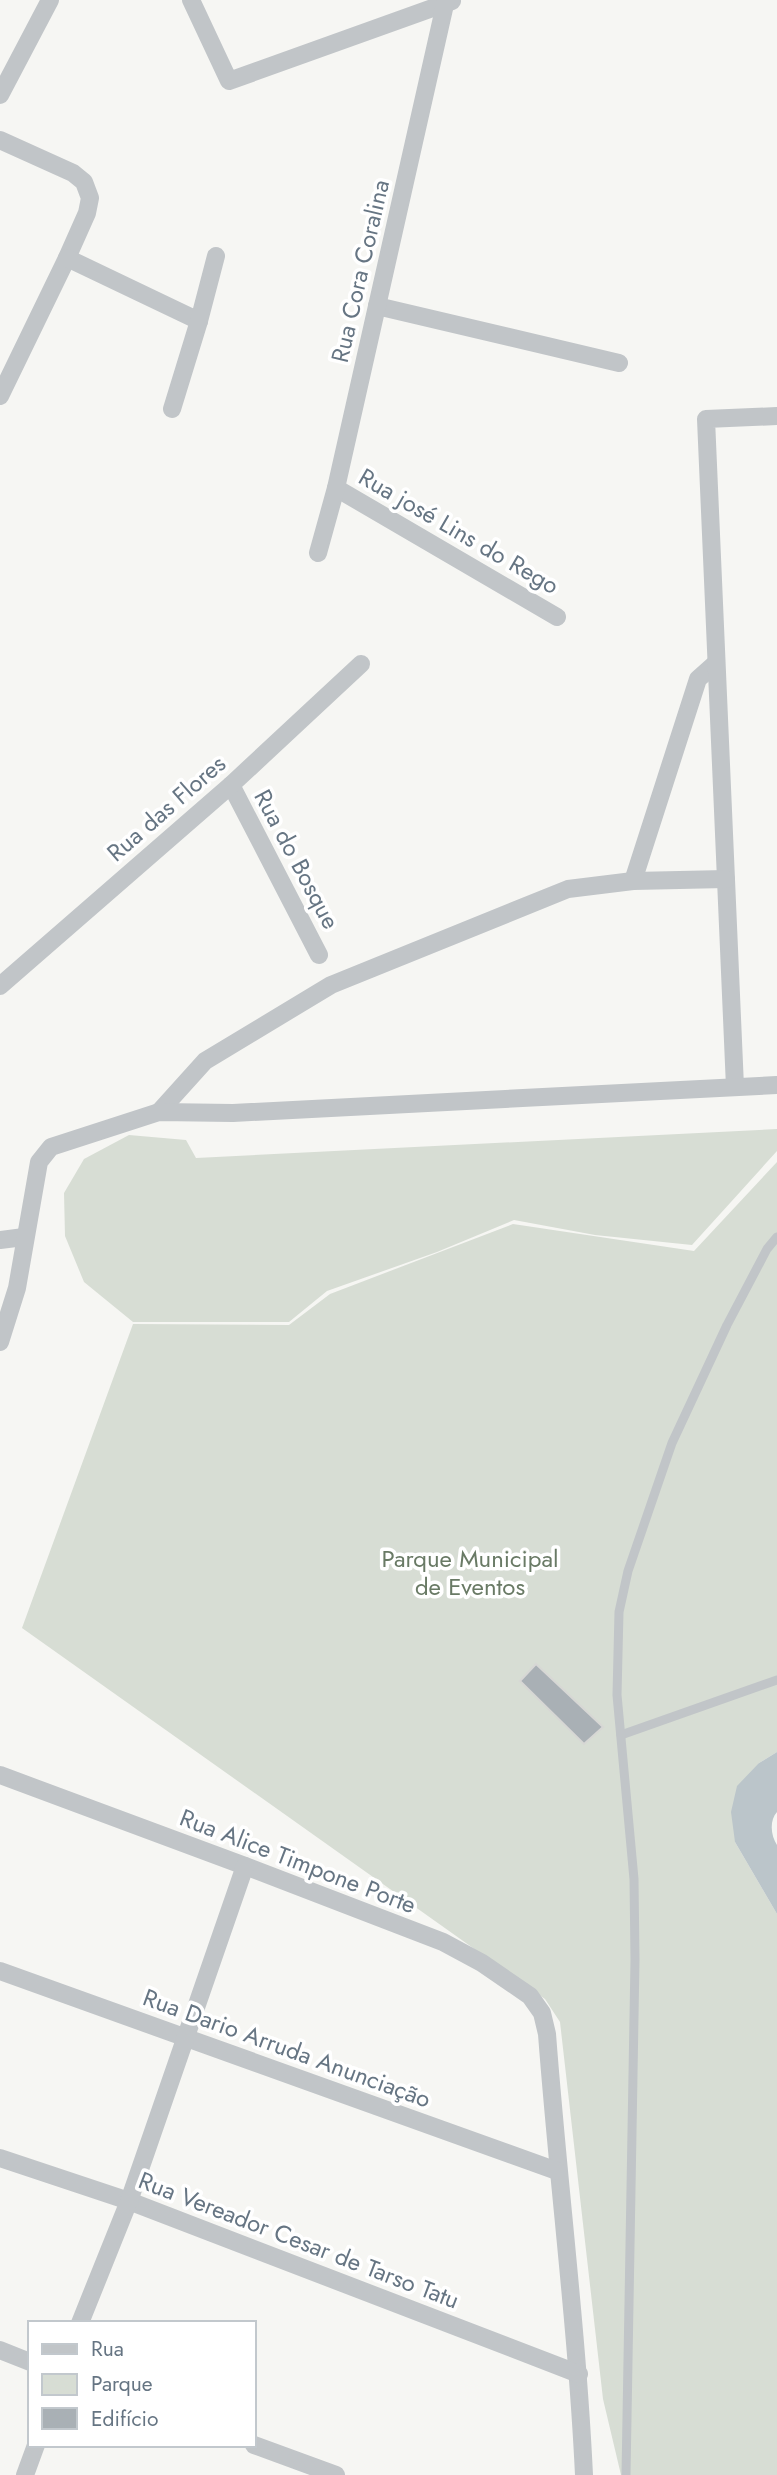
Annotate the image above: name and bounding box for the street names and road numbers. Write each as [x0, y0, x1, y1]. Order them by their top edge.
street label: Rua Cora Coralina [322, 176, 398, 366]
street label: Rua josé Lins do Rego [352, 459, 566, 603]
street label: Rua das Flores [99, 746, 233, 870]
street label: Rua do Bosque [245, 783, 349, 935]
street label: Rua Alice Timpone Porte [175, 1800, 421, 1922]
street label: Rua Dario Arruda Anunciação [138, 1980, 436, 2116]
street label: Rua Vereador Cesar de Tarso Tatu [134, 2163, 464, 2317]

